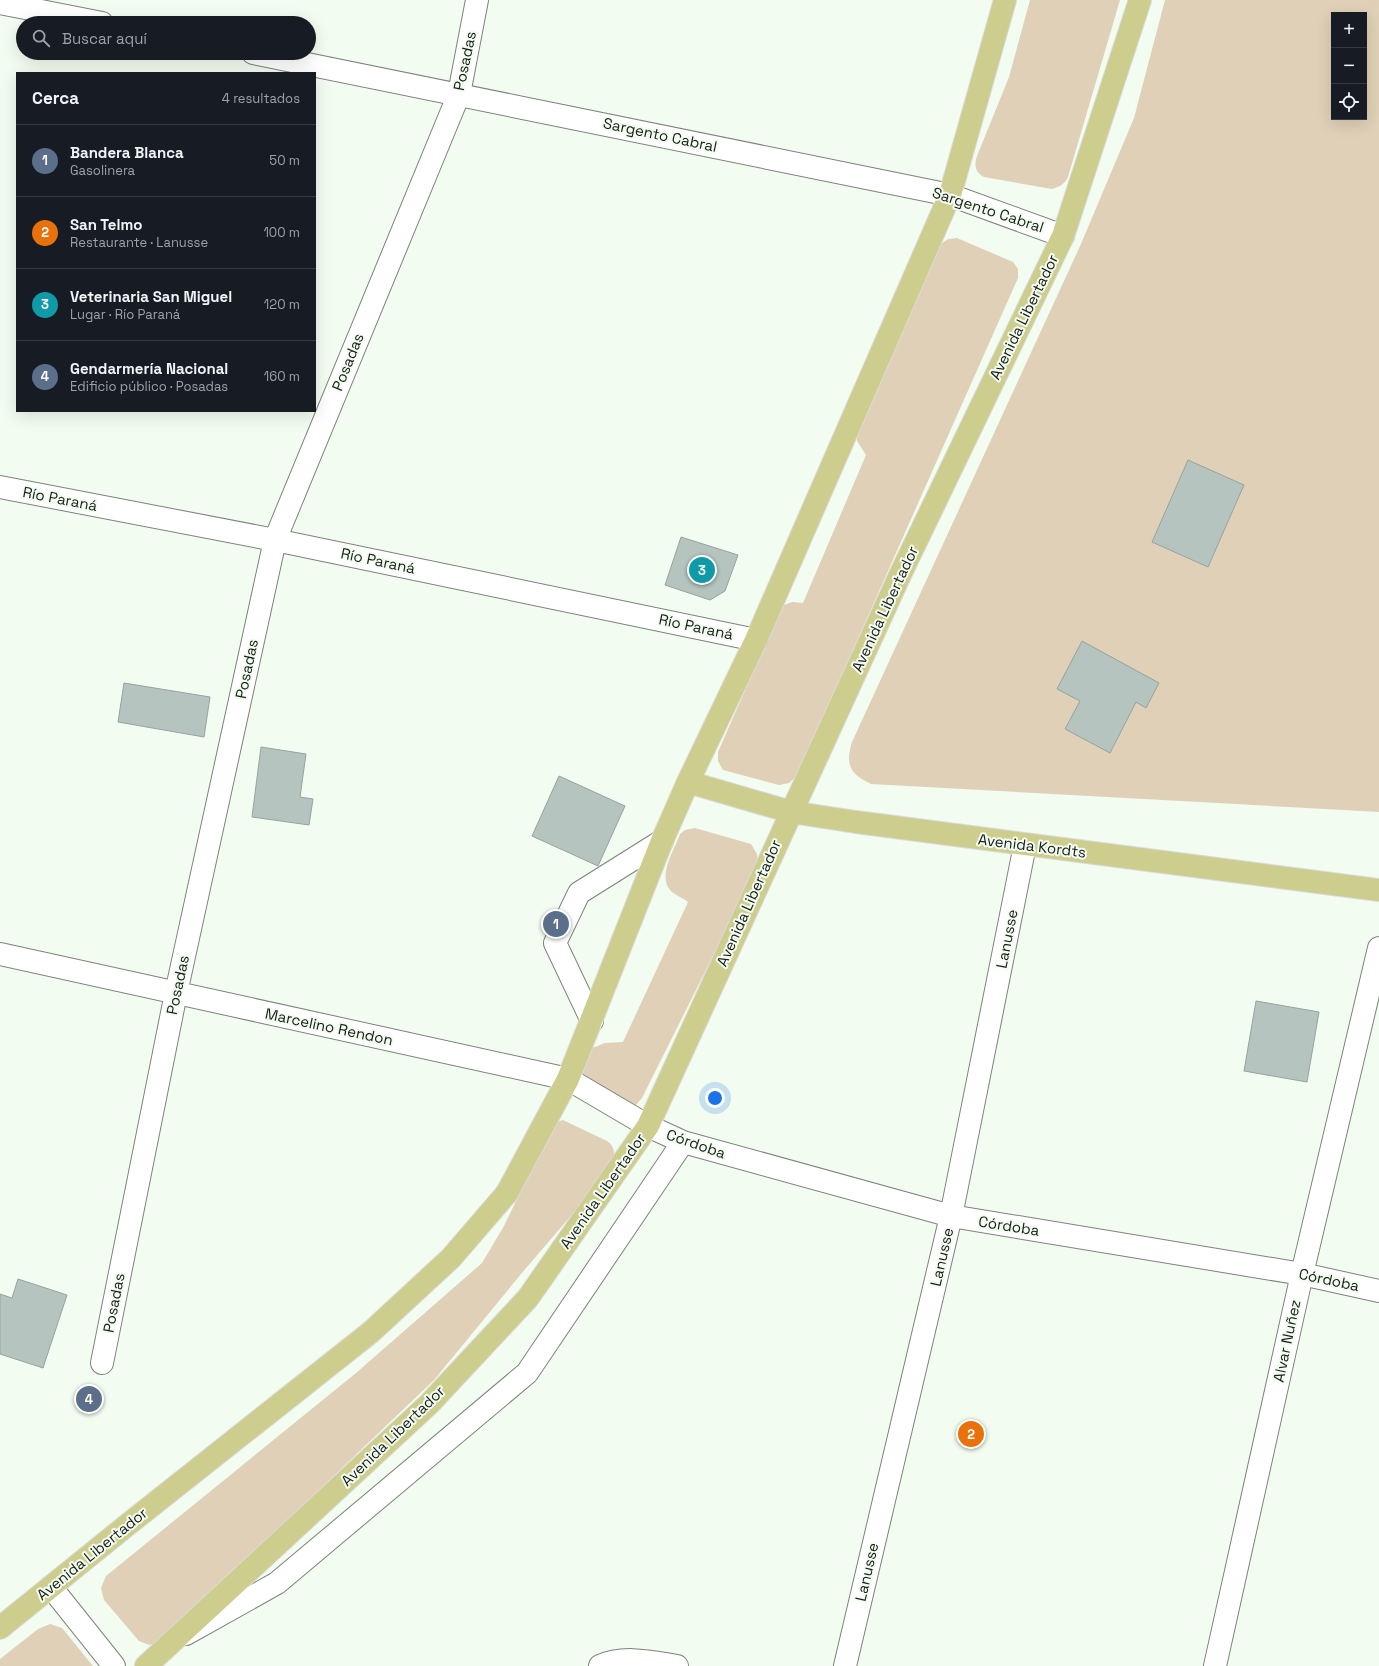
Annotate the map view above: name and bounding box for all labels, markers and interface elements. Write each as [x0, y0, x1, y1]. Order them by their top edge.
map controls [1331, 12, 1367, 120]
button: + [1331, 12, 1367, 48]
search box [16, 16, 316, 60]
icon: search [30, 27, 52, 49]
text: Buscar aquí [62, 29, 147, 48]
street label: Posadas [449, 29, 480, 92]
button: − [1331, 48, 1367, 84]
button: locate [1331, 84, 1367, 120]
text: Cerca [32, 87, 79, 109]
text: 4 resultados [222, 90, 300, 107]
street label: Sargento Cabral [601, 113, 719, 156]
text: Bandera Blanca [70, 143, 184, 162]
text: 1 [42, 152, 48, 169]
text: 50 m [269, 152, 300, 169]
text: Gasolinera [70, 162, 135, 179]
street label: Sargento Cabral [930, 183, 1046, 236]
text: San Telmo [70, 215, 142, 234]
text: 2 [41, 224, 49, 241]
text: 100 m [263, 224, 300, 241]
text: Restaurante · Lanusse [70, 234, 208, 251]
street label: Avenida Libertador [985, 251, 1062, 382]
text: Veterinaria San Miguel [70, 287, 232, 306]
text: 3 [41, 296, 49, 313]
text: 120 m [264, 296, 300, 313]
text: Lugar · Río Paraná [70, 306, 180, 323]
street label: Posadas [327, 330, 368, 393]
text: Gendarmería Nacional [70, 359, 228, 378]
text: 4 [41, 368, 49, 385]
text: 160 m [264, 368, 300, 385]
text: Edificio público · Posadas [70, 378, 228, 395]
street label: Río Paraná [21, 482, 99, 515]
street label: Avenida Libertador [847, 542, 922, 675]
street label: Río Paraná [339, 543, 417, 578]
pin: 3 [689, 555, 715, 585]
street label: Río Paraná [657, 609, 735, 644]
street label: Posadas [231, 637, 262, 700]
street label: Avenida Kordts [977, 829, 1087, 862]
street label: Avenida Libertador [712, 836, 785, 969]
street label: Lanusse [991, 908, 1022, 970]
pin: 1 [543, 909, 569, 939]
street label: Posadas [162, 953, 193, 1016]
street label: Marcelino Rendon [263, 1004, 395, 1049]
your location [705, 1088, 725, 1108]
street label: Córdoba [664, 1125, 729, 1163]
street label: Avenida Libertador [556, 1129, 650, 1252]
street label: Córdoba [977, 1211, 1041, 1240]
street label: Lanusse [926, 1226, 958, 1288]
street label: Córdoba [1297, 1264, 1362, 1295]
street label: Posadas [98, 1271, 129, 1334]
street label: Alvar Nuñez [1268, 1298, 1305, 1384]
street label: Avenida Libertador [337, 1381, 449, 1490]
pin: 4 [76, 1384, 102, 1414]
pin: 2 [958, 1419, 984, 1449]
street label: Avenida Libertador [33, 1503, 151, 1604]
street label: Lanusse [851, 1541, 883, 1603]

